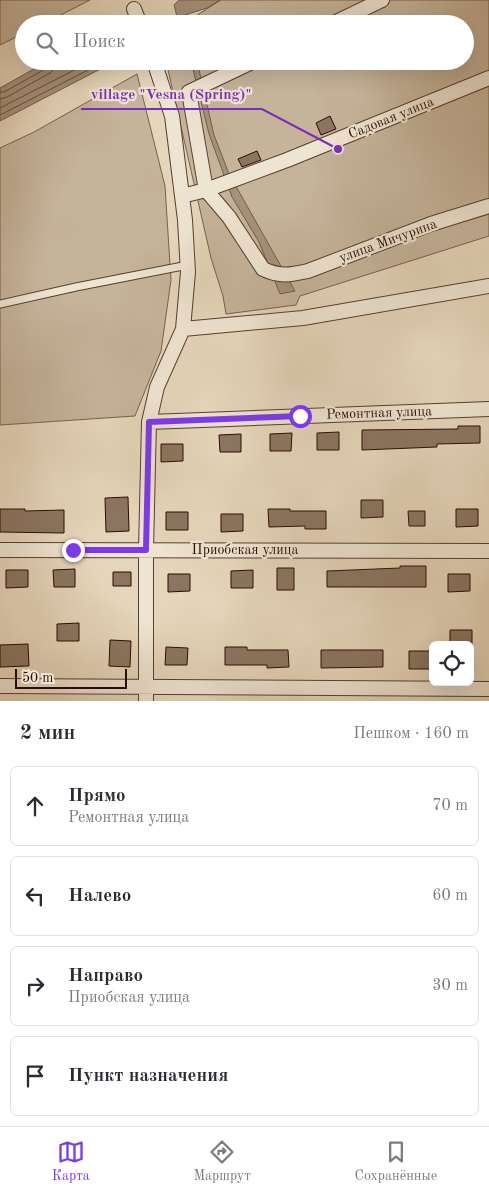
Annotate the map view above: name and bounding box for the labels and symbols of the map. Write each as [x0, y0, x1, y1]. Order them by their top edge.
callout: village "Vesna (Spring)" [81, 79, 262, 109]
text: village "Vesna (Spring)" [91, 88, 251, 103]
street label: Садовая улица [346, 94, 436, 141]
street label: улица Мичурина [337, 217, 439, 265]
street label: Ремонтная улица [326, 404, 432, 422]
route start [289, 405, 312, 428]
route end [62, 539, 85, 562]
street label: Приобская улица [192, 543, 298, 557]
scale bar [15, 666, 128, 689]

